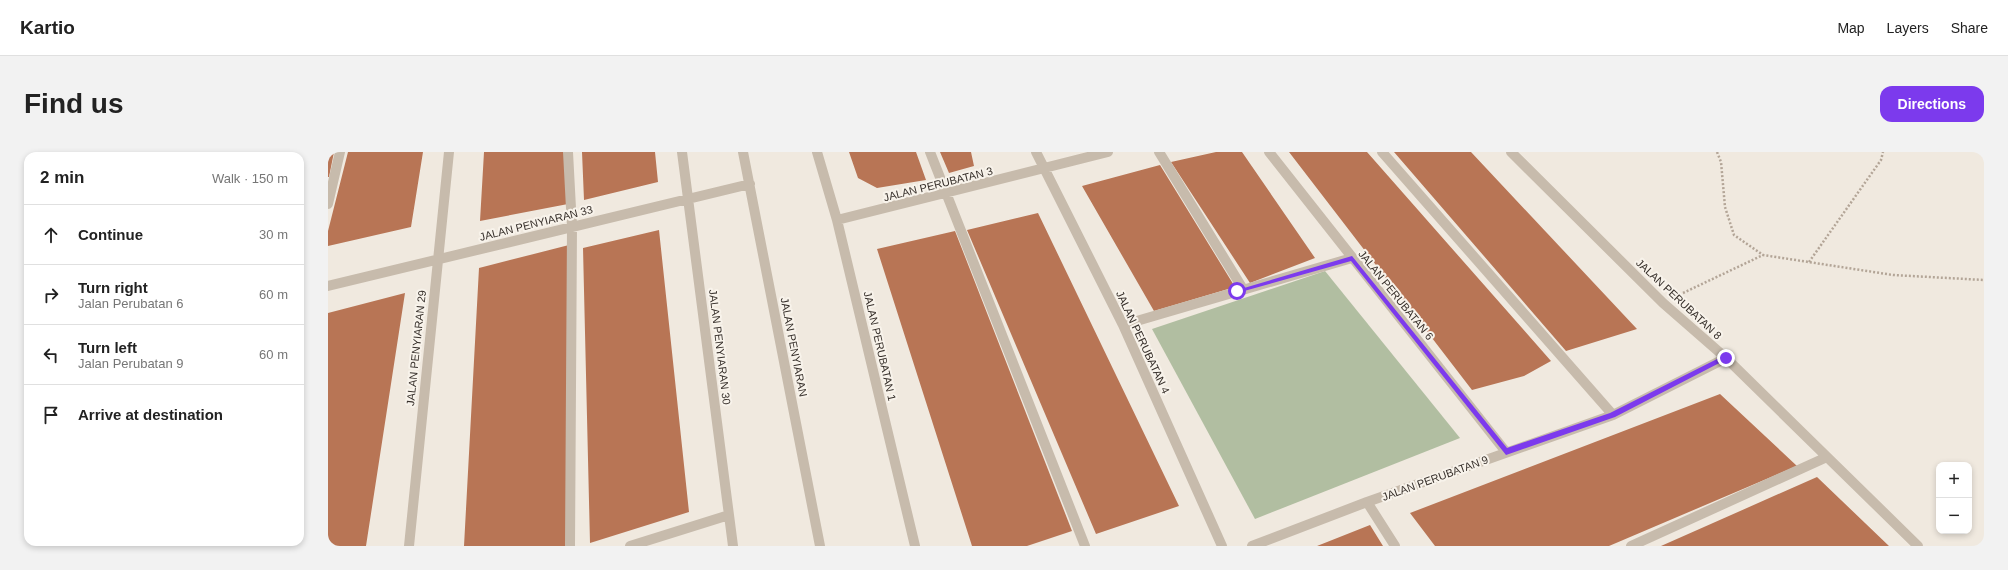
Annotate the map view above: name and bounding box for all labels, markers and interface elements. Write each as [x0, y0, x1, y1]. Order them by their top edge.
text: Kartio [20, 17, 75, 38]
text: Map [1837, 20, 1865, 36]
text: Layers [1887, 20, 1929, 36]
text: Share [1951, 20, 1988, 36]
button: Directions [1880, 86, 1984, 122]
text: Find us [24, 88, 124, 119]
street label: JALAN PERUBATAN 3 [882, 165, 994, 203]
text: 2 min [40, 168, 84, 187]
text: Walk · 150 m [212, 171, 288, 186]
street label: JALAN PENYIARAN 33 [478, 203, 594, 243]
icon: ahead [40, 224, 62, 246]
text: Continue [78, 226, 143, 243]
text: 30 m [259, 227, 288, 242]
street label: JALAN PERUBATAN 6 [1356, 248, 1436, 342]
street label: JALAN PERUBATAN 8 [1634, 256, 1724, 342]
text: Turn right [78, 279, 148, 296]
route start [1228, 282, 1246, 300]
icon: right [40, 284, 62, 306]
text: 60 m [259, 287, 288, 302]
street label: JALAN PENYIARAN 30 [707, 289, 733, 405]
street label: JALAN PERUBATAN 4 [1114, 289, 1172, 395]
street label: JALAN PENYIARAN 29 [404, 290, 428, 406]
street label: JALAN PERUBATAN 1 [862, 290, 898, 402]
text: Jalan Perubatan 6 [78, 296, 184, 311]
street label: JALAN PENYIARAN [778, 296, 810, 398]
text: Turn left [78, 339, 137, 356]
icon: left [40, 344, 62, 366]
text: 60 m [259, 347, 288, 362]
route end [1717, 349, 1735, 367]
text: Jalan Perubatan 9 [78, 356, 184, 371]
icon: arrive [40, 404, 62, 426]
text: Arrive at destination [78, 406, 223, 423]
street label: JALAN PERUBATAN 9 [1380, 453, 1490, 503]
map controls [1936, 462, 1972, 534]
button: + [1936, 462, 1972, 498]
button: − [1936, 498, 1972, 534]

